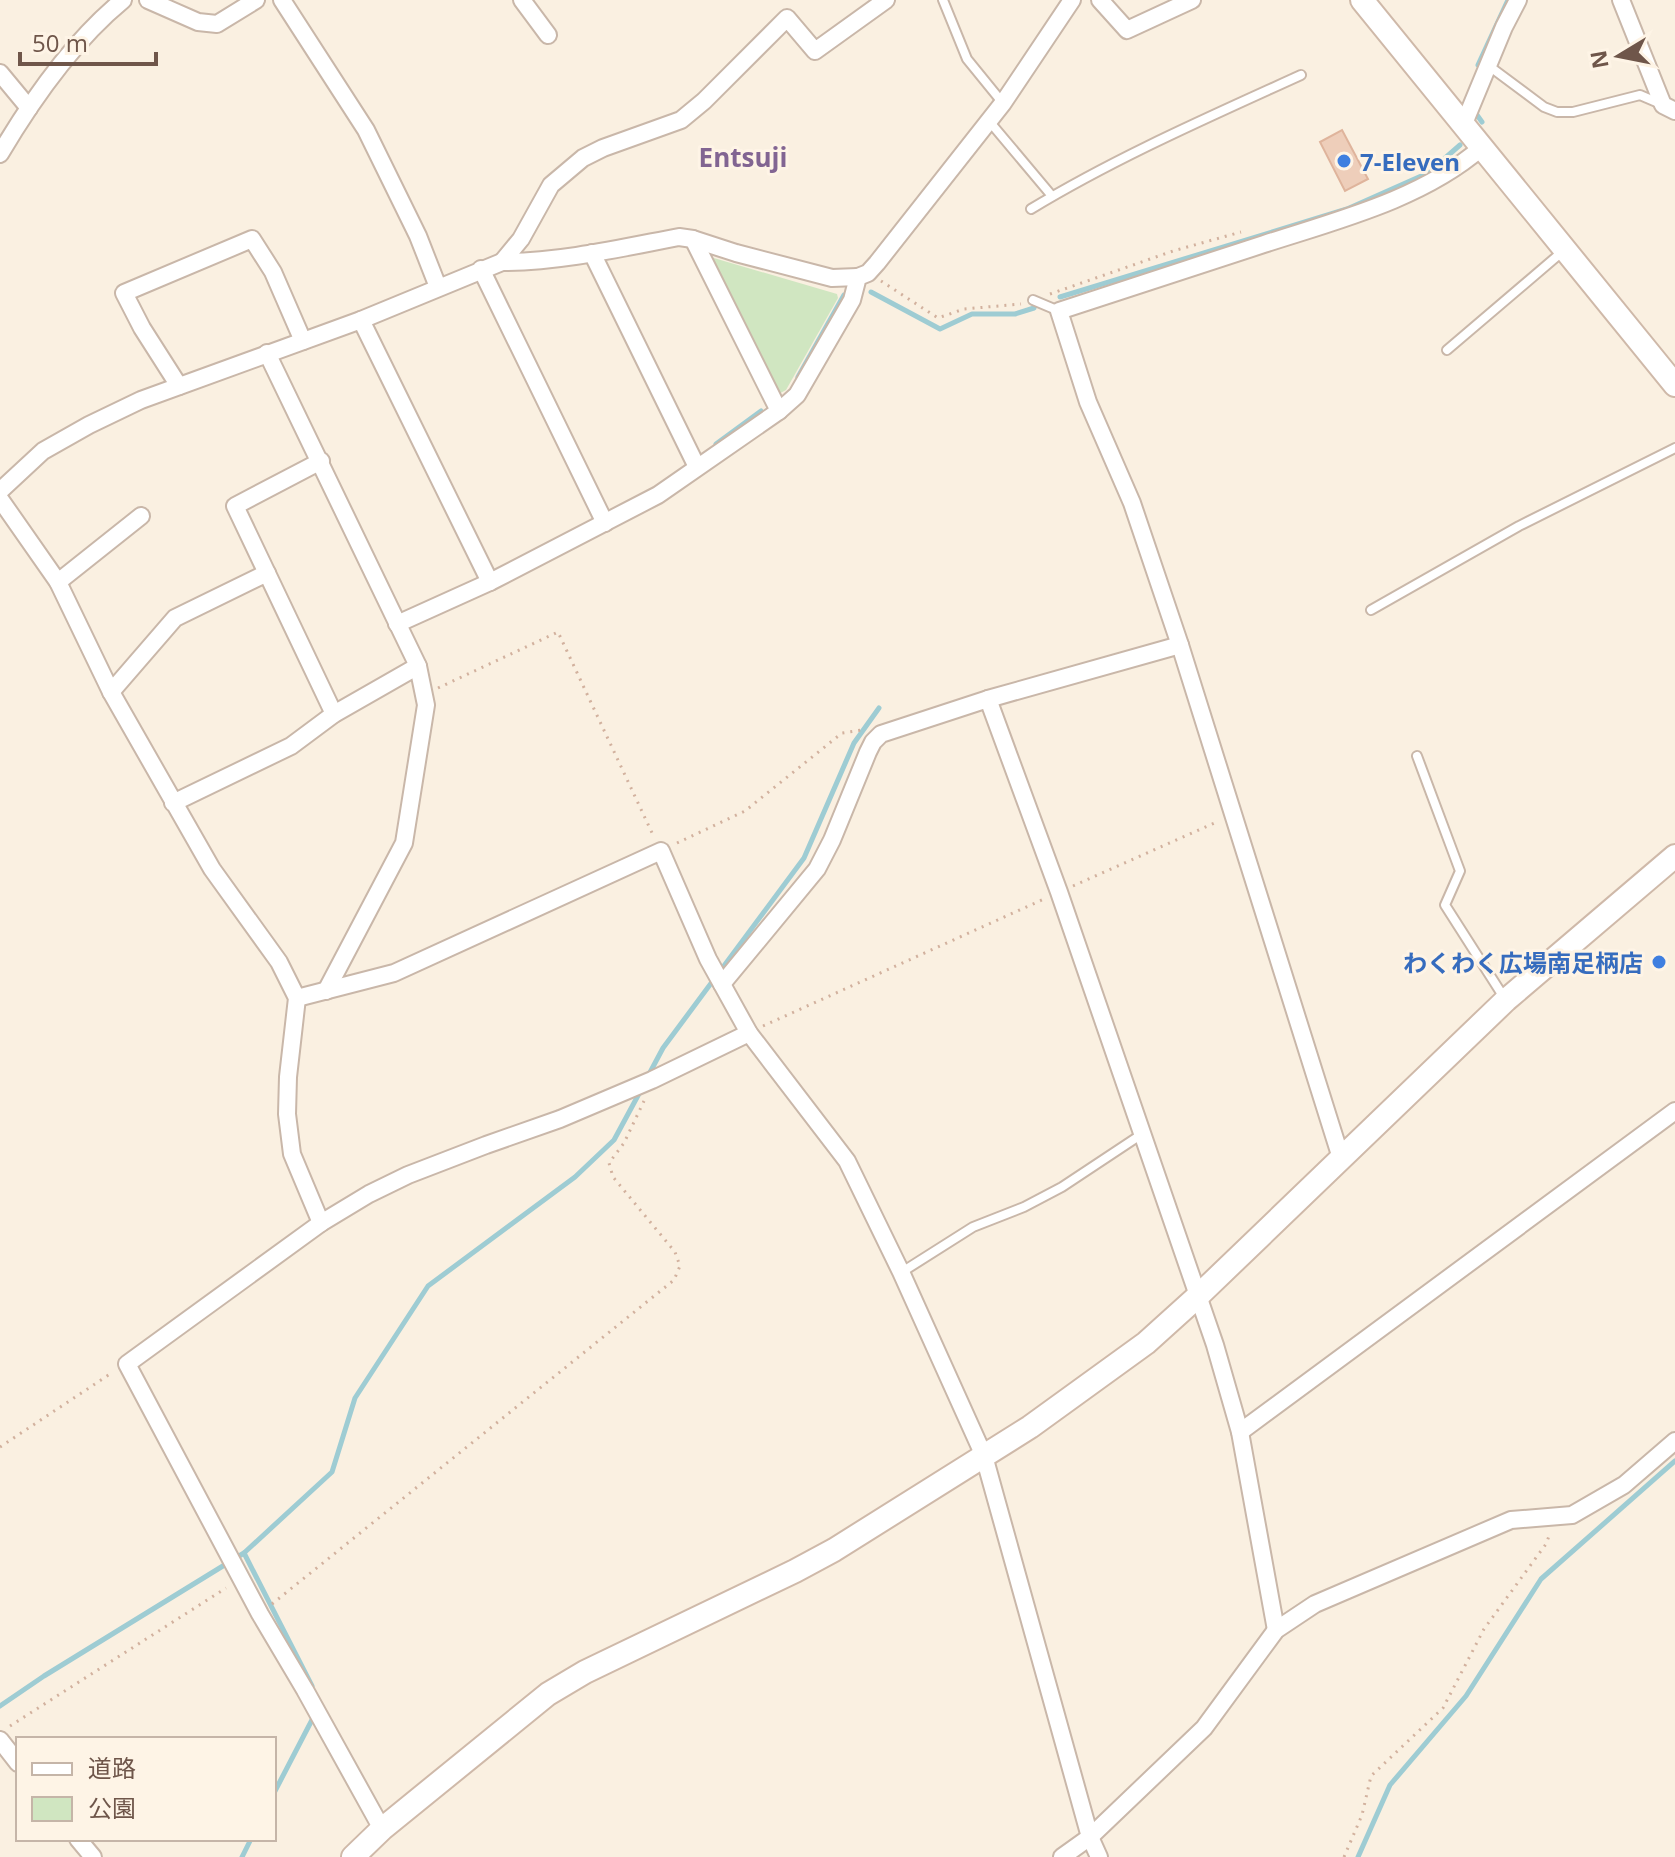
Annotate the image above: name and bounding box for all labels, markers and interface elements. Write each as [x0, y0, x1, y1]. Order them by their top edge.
scale bar [20, 16, 156, 66]
north arrow [1579, 16, 1659, 96]
text: 50 m [32, 26, 88, 59]
text: N [1582, 48, 1615, 71]
district label: Entsuji [699, 139, 787, 175]
place label: 7-Eleven [1360, 145, 1460, 178]
marker: 7-Eleven [1335, 152, 1353, 170]
place label: わくわく広場南足柄店 [1403, 946, 1643, 979]
marker: わくわく広場南足柄店 [1650, 953, 1668, 971]
legend [16, 1737, 276, 1841]
text: 道路 [88, 1751, 136, 1784]
text: 公園 [88, 1791, 136, 1824]

